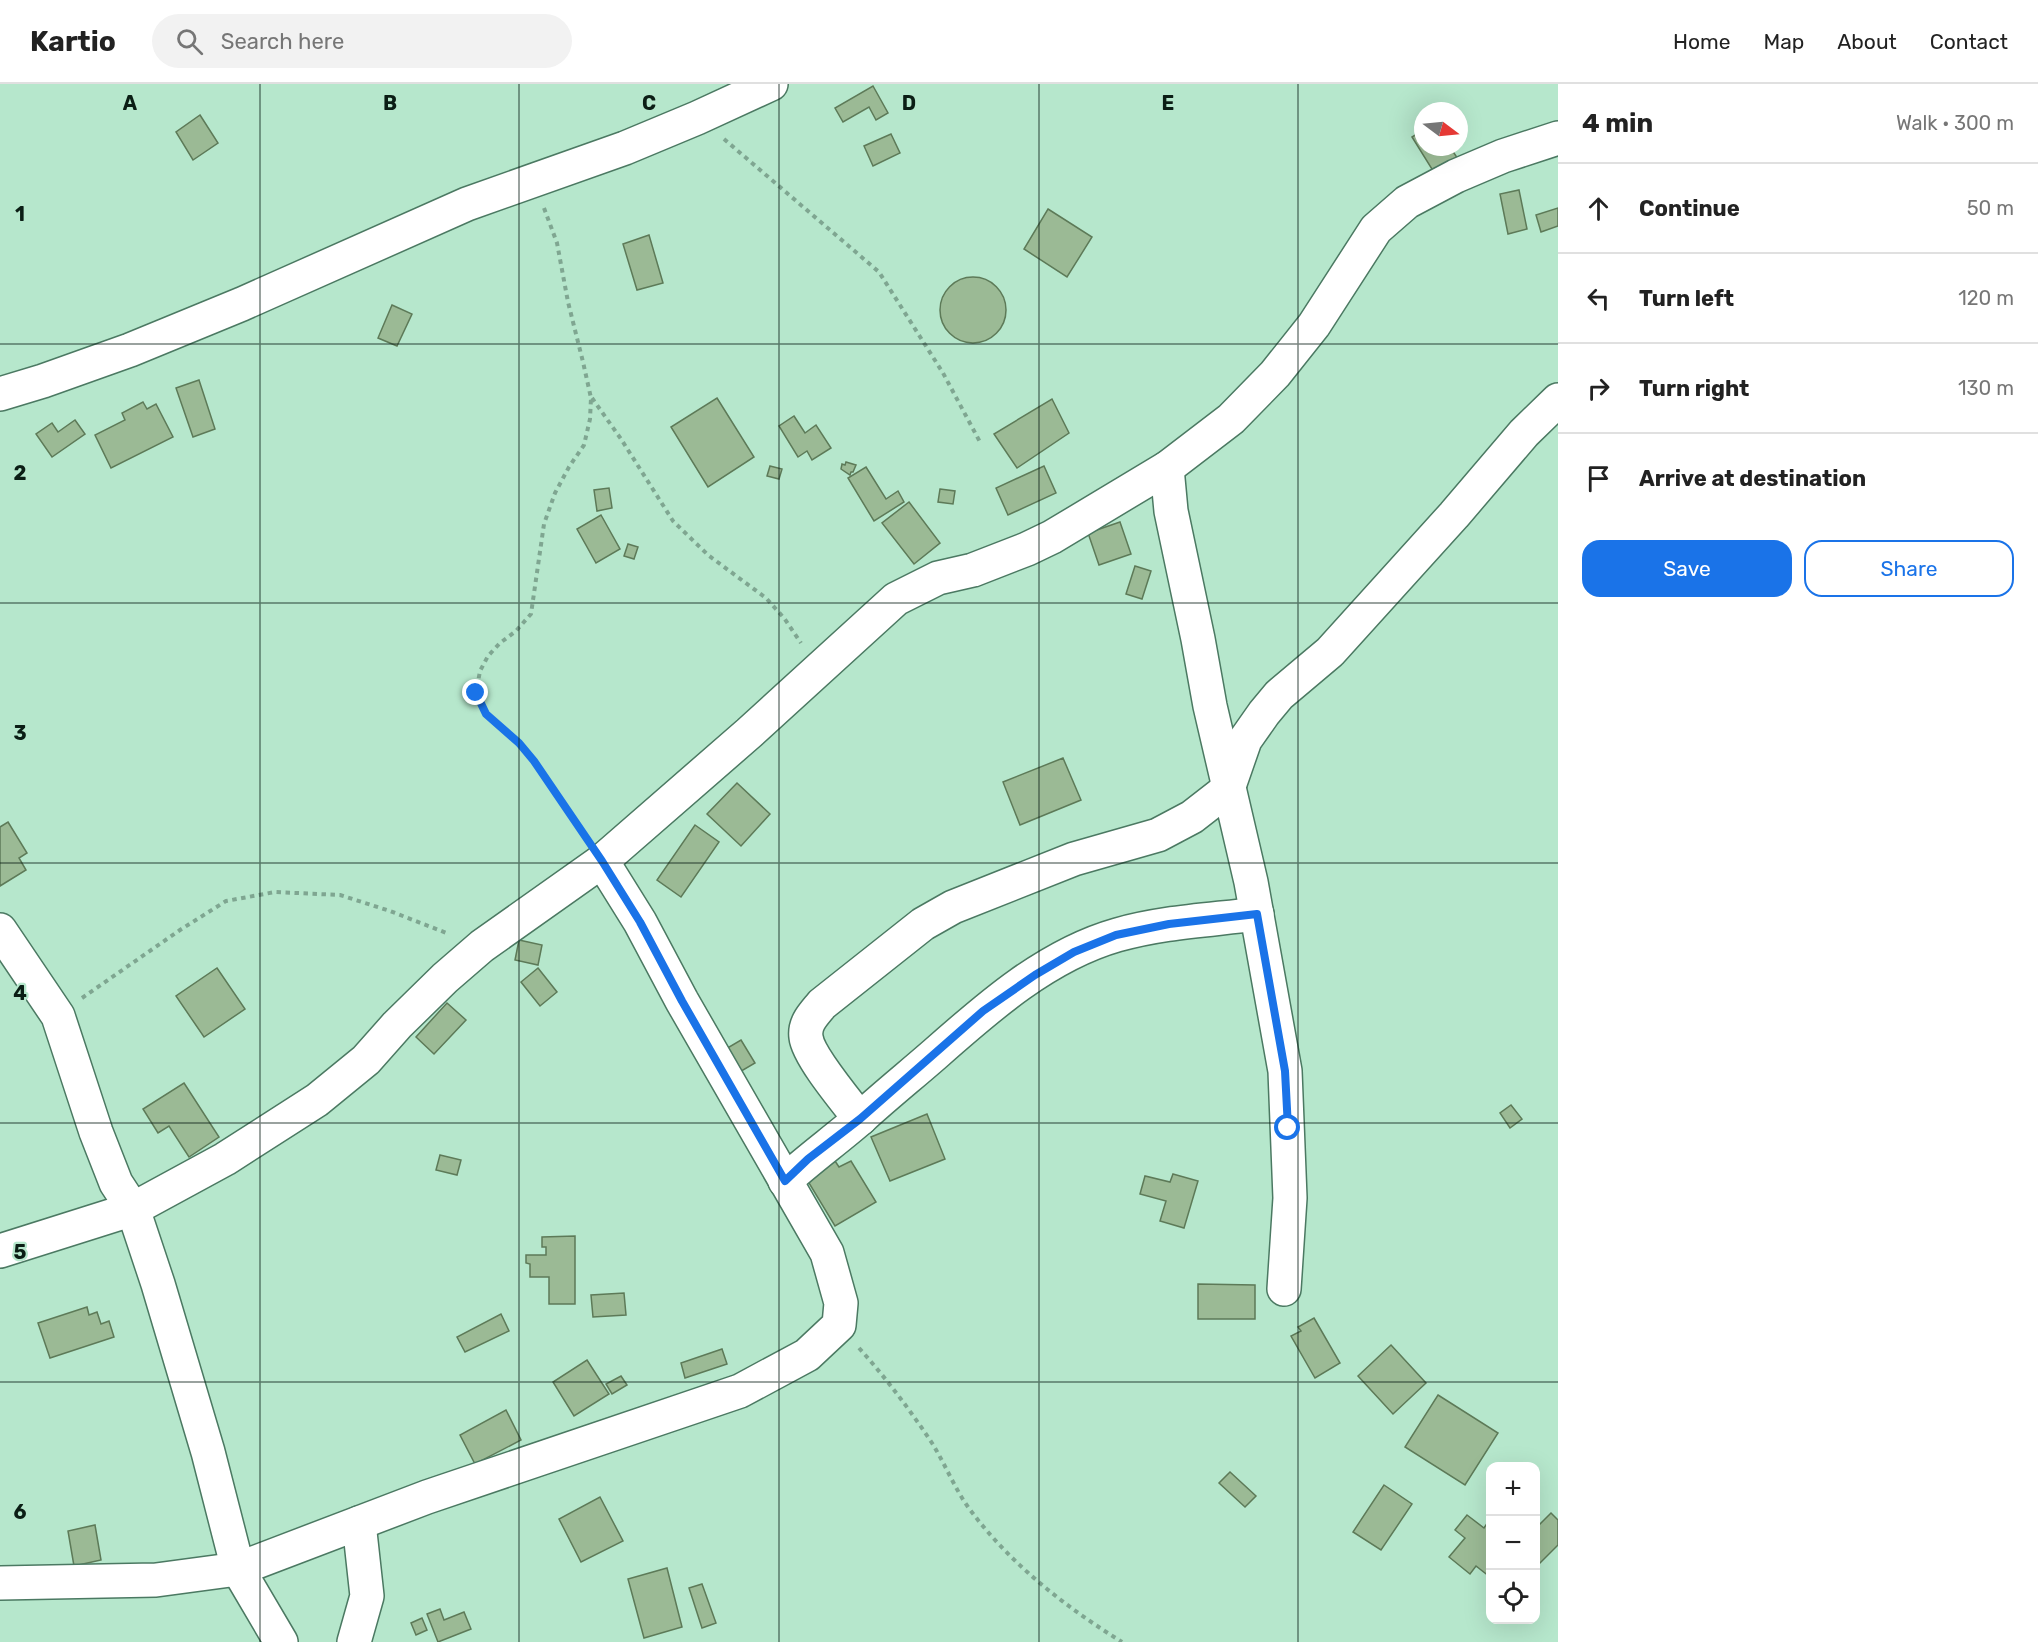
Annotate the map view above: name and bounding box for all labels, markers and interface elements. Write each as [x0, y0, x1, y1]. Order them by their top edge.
search box [152, 14, 572, 68]
text: Kartio [30, 25, 116, 58]
icon: search [173, 25, 206, 58]
text: Search here [221, 28, 344, 55]
text: Home [1673, 29, 1730, 54]
text: Map [1763, 29, 1804, 54]
text: About [1837, 29, 1897, 54]
text: Contact [1930, 29, 2008, 54]
text: A [123, 91, 138, 115]
text: B [383, 91, 397, 115]
text: C [642, 91, 656, 115]
text: D [902, 91, 916, 115]
text: E [1162, 91, 1174, 115]
north arrow [1414, 102, 1468, 156]
text: 4 min [1582, 108, 1653, 139]
text: Walk · 300 m [1896, 111, 2014, 135]
icon: ahead [1582, 192, 1615, 225]
text: Continue [1639, 195, 1740, 222]
text: 50 m [1967, 196, 2014, 220]
text: 1 [15, 202, 25, 226]
icon: left [1582, 282, 1615, 315]
text: Turn left [1639, 285, 1734, 312]
text: 120 m [1958, 286, 2014, 310]
icon: right [1582, 372, 1615, 405]
text: Turn right [1639, 375, 1749, 402]
text: 130 m [1958, 376, 2014, 400]
text: 2 [14, 461, 27, 485]
icon: arrive [1582, 462, 1615, 495]
text: Arrive at destination [1639, 465, 1866, 492]
button: Save [1582, 540, 1792, 597]
button: Share [1804, 540, 2014, 597]
route end [462, 679, 488, 705]
text: 3 [13, 721, 27, 745]
text: 4 [13, 981, 27, 1005]
route start [1274, 1114, 1300, 1140]
text: 5 [14, 1240, 27, 1264]
map controls [1486, 1462, 1540, 1624]
button: + [1486, 1462, 1540, 1516]
text: 6 [13, 1500, 27, 1524]
button: − [1486, 1516, 1540, 1570]
button: locate [1486, 1570, 1540, 1624]

